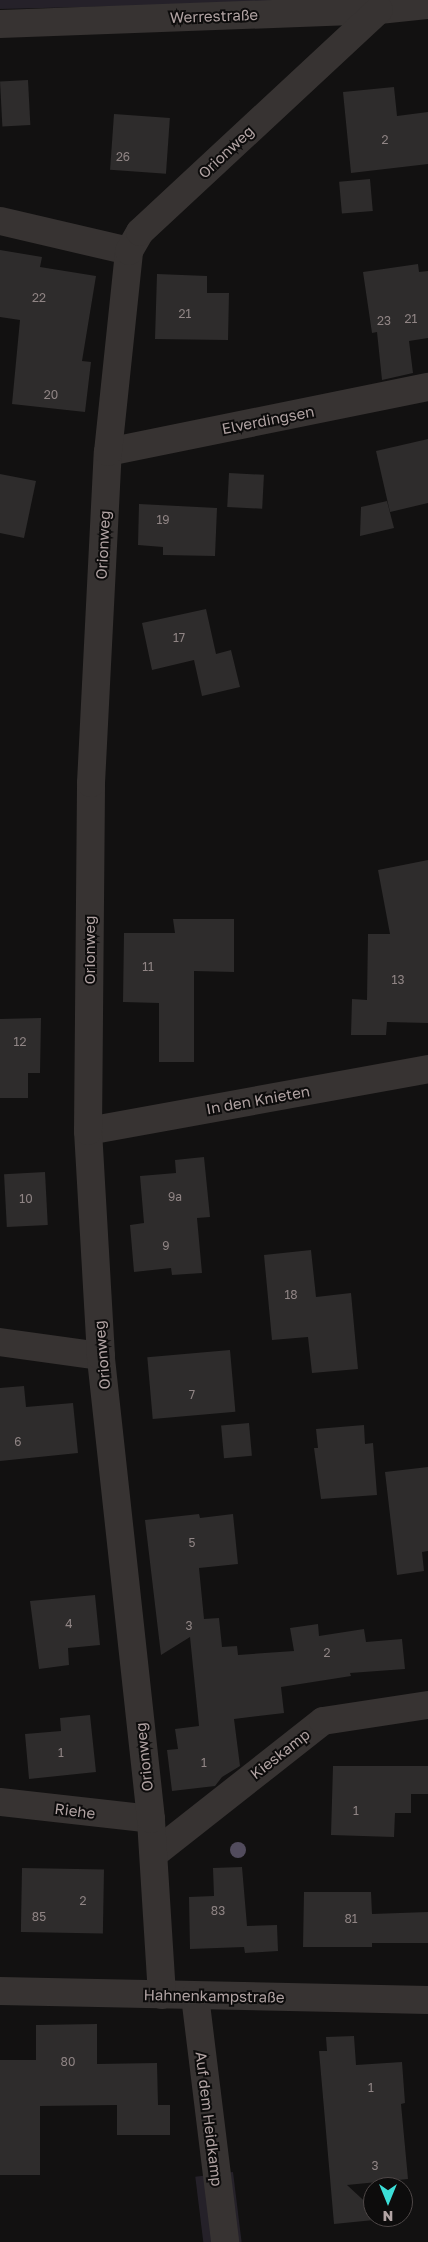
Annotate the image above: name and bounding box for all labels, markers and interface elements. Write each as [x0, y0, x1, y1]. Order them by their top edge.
street label: Werrestraße [170, 5, 258, 27]
street label: Orionweg [195, 122, 257, 182]
house number: 2 [382, 133, 388, 147]
house number: 26 [116, 150, 130, 164]
house number: 22 [32, 291, 46, 305]
house number: 21 [179, 307, 191, 321]
house number: 21 [405, 312, 417, 326]
house number: 23 [377, 314, 391, 328]
house number: 20 [44, 388, 58, 402]
street label: Elverdingsen [220, 402, 316, 438]
street label: Orionweg [92, 510, 114, 580]
house number: 19 [156, 513, 170, 527]
house number: 17 [173, 631, 185, 645]
street label: Orionweg [81, 916, 99, 984]
house number: 11 [142, 960, 154, 974]
house number: 13 [392, 973, 404, 987]
house number: 12 [14, 1035, 26, 1049]
street label: In den Knieten [205, 1082, 311, 1118]
house number: 9a [168, 1190, 182, 1204]
house number: 10 [19, 1192, 33, 1206]
house number: 9 [162, 1239, 170, 1253]
house number: 18 [284, 1288, 298, 1302]
street label: Orionweg [90, 1320, 114, 1390]
house number: 7 [189, 1388, 195, 1402]
house number: 6 [14, 1435, 22, 1449]
house number: 5 [189, 1536, 195, 1550]
house number: 4 [65, 1617, 73, 1631]
house number: 3 [185, 1619, 193, 1633]
house number: 2 [324, 1646, 330, 1660]
street label: Orionweg [131, 1722, 157, 1792]
street label: Kieskamp [247, 1725, 313, 1783]
house number: 1 [58, 1746, 64, 1760]
house number: 1 [201, 1756, 207, 1770]
street label: Riehe [54, 1800, 96, 1822]
house number: 1 [353, 1804, 359, 1818]
house number: 2 [80, 1894, 86, 1908]
house number: 83 [211, 1904, 225, 1918]
house number: 85 [32, 1910, 46, 1924]
house number: 81 [344, 1912, 358, 1926]
street label: Hahnenkampstraße [143, 1986, 285, 2006]
street label: Auf dem Heidkamp [192, 2051, 226, 2187]
house number: 80 [61, 2055, 75, 2069]
house number: 1 [368, 2081, 374, 2095]
house number: 3 [371, 2159, 379, 2173]
north arrow [363, 2177, 413, 2227]
text: N [383, 2208, 393, 2225]

